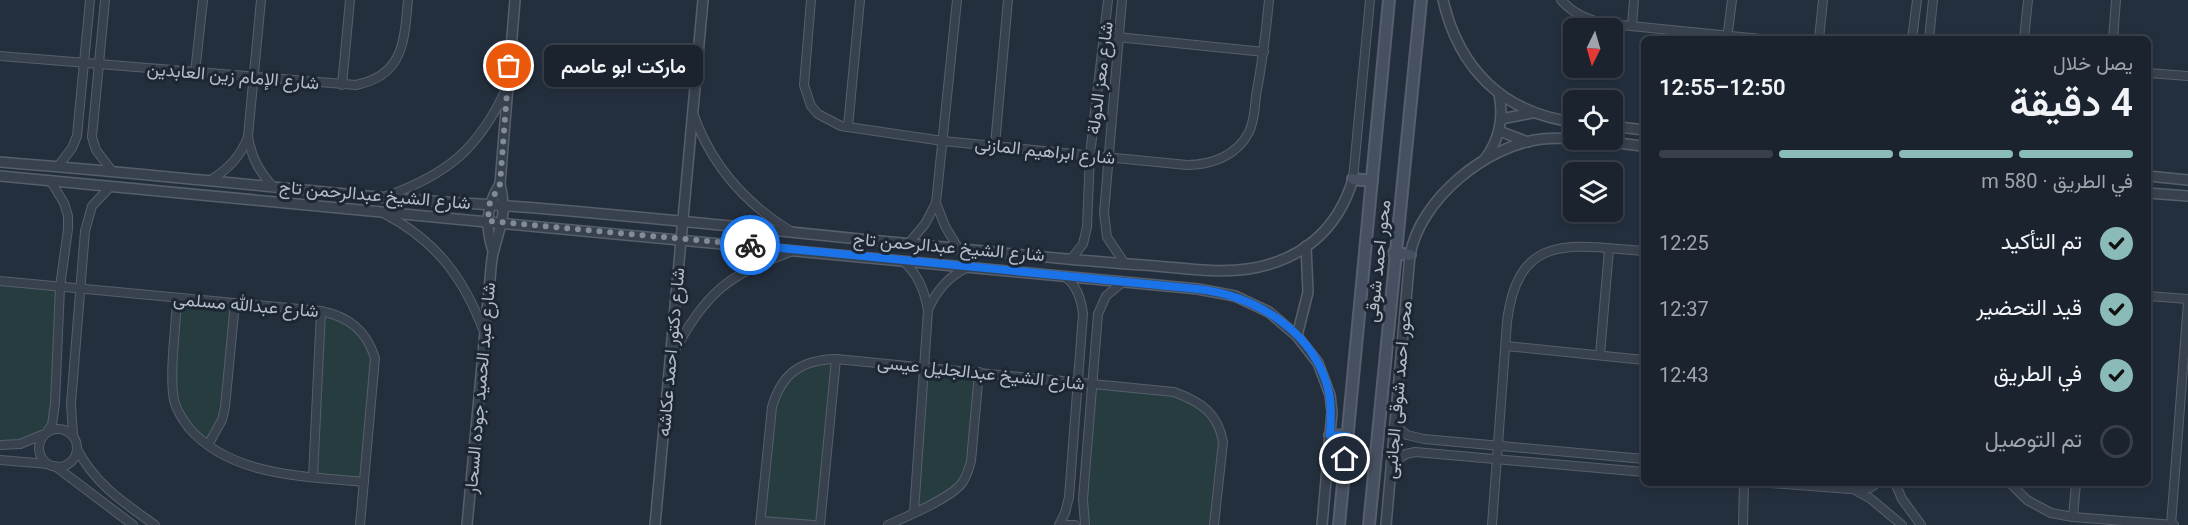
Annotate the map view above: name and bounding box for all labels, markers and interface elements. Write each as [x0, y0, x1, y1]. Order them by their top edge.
north arrow [1563, 18, 1623, 78]
map controls [1563, 18, 1623, 222]
street label: شارع معز الدولة [1082, 20, 1119, 136]
pin [483, 40, 534, 91]
callout: ماركت ابو عاصم [545, 45, 704, 87]
icon: bag [492, 49, 525, 82]
text: يصل خلال [2053, 51, 2133, 75]
text: ماركت ابو عاصم [561, 54, 686, 78]
street label: شارع الإمام زين العابدين [146, 58, 320, 95]
text: 12:50–12:55 [1659, 75, 1786, 100]
text: 4 دقيقة [2009, 80, 2133, 126]
button: locate [1563, 90, 1623, 150]
street label: شارع ابراهيم المازنى [974, 133, 1116, 170]
button: layers [1563, 162, 1623, 222]
text: في الطريق · 580 m [1981, 169, 2133, 193]
street label: شارع الشيخ عبدالرحمن تاج [278, 176, 472, 215]
street label: محور احمد شوقى [1361, 199, 1395, 323]
courier [720, 215, 780, 275]
icon: check [2100, 227, 2133, 260]
street label: شارع الشيخ عبدالرحمن تاج [852, 228, 1046, 267]
icon: bike [734, 229, 767, 262]
text: تم التأكيد [2001, 229, 2082, 254]
text: 12:25 [1659, 231, 1709, 255]
street label: شارع دكتور احمد عكاشه [653, 267, 690, 438]
street label: شارع عبد الحميد جوده السحار [460, 281, 501, 496]
street label: شارع عبدالله مسلمى [172, 288, 320, 323]
icon: check [2100, 293, 2133, 326]
text: قيد التحضير [1976, 295, 2082, 320]
text: 12:37 [1659, 297, 1709, 321]
street label: محور احمد شوقى الجانبى [1379, 300, 1417, 480]
street label: شارع الشيخ عبدالجليل عيسى [876, 351, 1086, 396]
icon: check [2100, 359, 2133, 392]
text: في الطريق [1994, 361, 2082, 386]
text: 12:43 [1659, 363, 1709, 387]
text: تم التوصيل [1985, 427, 2082, 452]
pin [1319, 433, 1370, 484]
icon: home [1328, 442, 1361, 475]

